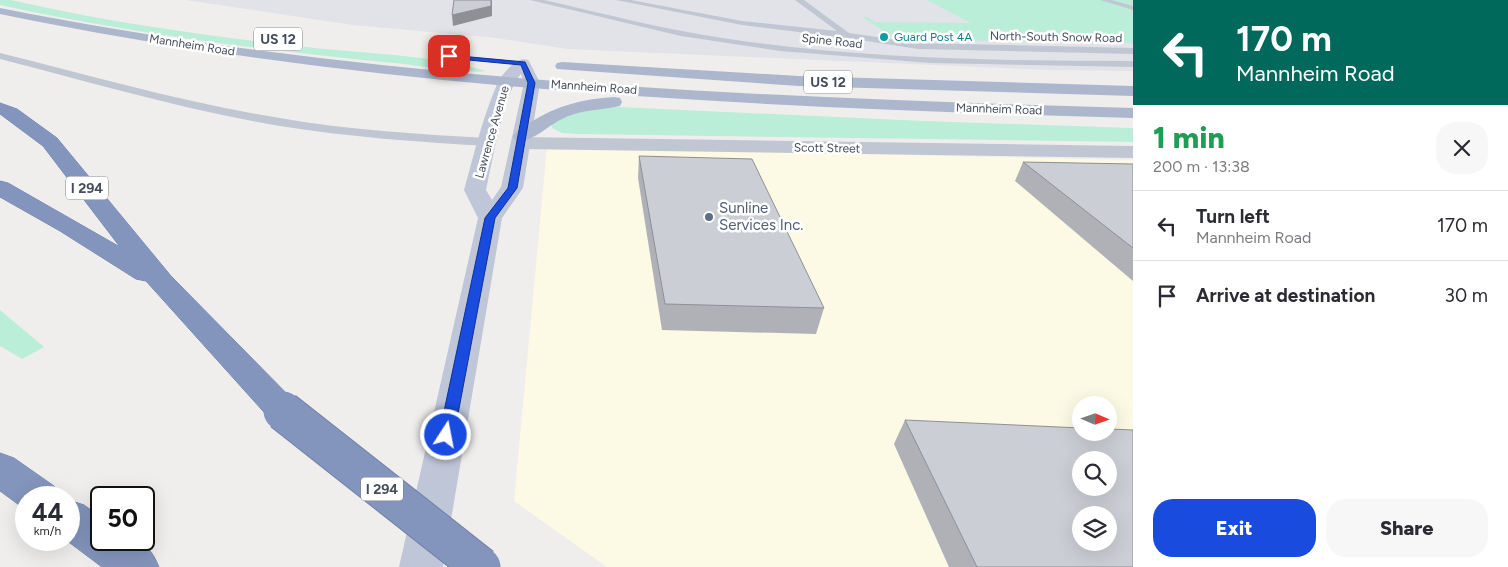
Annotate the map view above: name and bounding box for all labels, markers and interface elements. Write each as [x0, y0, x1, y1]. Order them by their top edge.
text: 170 m [1236, 18, 1332, 60]
icon: left [1153, 20, 1218, 85]
road number: US 12 [254, 28, 302, 50]
street label: North-South Snow Road [990, 29, 1122, 45]
place label: Guard Post 4A [894, 30, 972, 44]
street label: Mannheim Road [148, 31, 236, 59]
street label: Spine Road [801, 31, 863, 51]
marker: Guard Post 4A [878, 31, 890, 43]
pin [428, 35, 470, 77]
icon: arrive [435, 42, 463, 70]
text: Mannheim Road [1236, 60, 1395, 87]
road number: US 12 [804, 70, 852, 94]
street label: Mannheim Road [550, 77, 638, 97]
street label: Lawrence Avenue [472, 84, 512, 180]
street label: Mannheim Road [956, 100, 1042, 118]
text: 1 min [1153, 119, 1225, 156]
button: close [1436, 122, 1488, 174]
street label: Scott Street [794, 140, 861, 156]
text: 200 m · 13:38 [1153, 157, 1250, 176]
road number: I 294 [66, 177, 108, 200]
place label: Sunline Services Inc. [719, 199, 803, 234]
text: Turn left [1196, 205, 1270, 228]
marker: Sunline Services Inc. [703, 211, 715, 223]
icon: left [1153, 212, 1181, 240]
text: 170 m [1437, 214, 1488, 237]
text: Mannheim Road [1196, 228, 1311, 247]
icon: arrive [1153, 282, 1181, 310]
text: Arrive at destination [1196, 284, 1375, 307]
text: 30 m [1445, 284, 1488, 307]
north arrow [1072, 396, 1118, 441]
map controls [1072, 396, 1117, 551]
position arrow [419, 408, 471, 460]
button: search [1072, 451, 1117, 496]
road number: I 294 [361, 478, 403, 500]
speed limit sign: 50 [90, 486, 155, 551]
text: 44 [32, 497, 63, 527]
button: Exit [1153, 499, 1316, 557]
button: Share [1326, 499, 1488, 557]
button: layers [1072, 506, 1117, 551]
text: km/h [34, 524, 61, 538]

